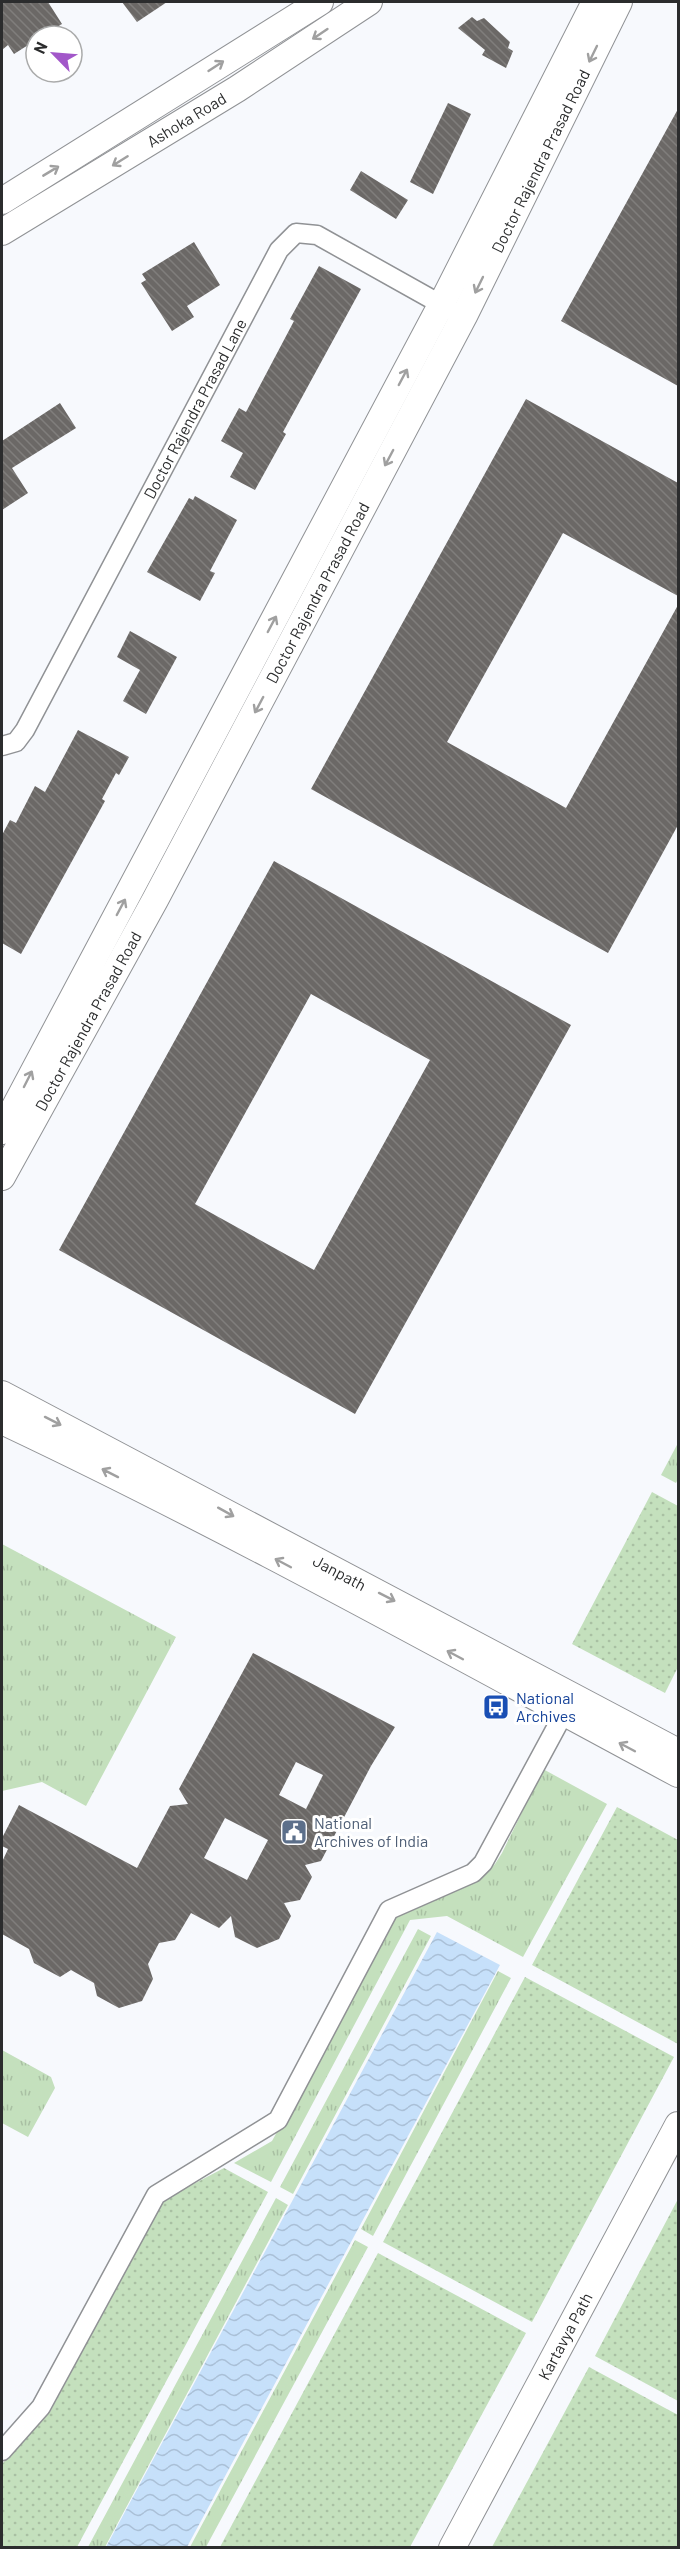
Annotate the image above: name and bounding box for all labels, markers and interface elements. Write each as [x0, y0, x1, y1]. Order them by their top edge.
north arrow [24, 24, 84, 84]
one-way arrow [312, 28, 329, 40]
text: N [29, 39, 51, 56]
one-way arrow [587, 45, 599, 63]
one-way arrow [207, 60, 224, 72]
street label: Doctor Rajendra Prasad Road [487, 66, 593, 256]
street label: Ashoka Road [143, 88, 229, 151]
one-way arrow [112, 155, 129, 167]
one-way arrow [43, 164, 60, 177]
one-way arrow [473, 276, 484, 294]
street label: Doctor Rajendra Prasad Lane [139, 315, 250, 502]
one-way arrow [398, 369, 409, 387]
one-way arrow [383, 449, 395, 466]
street label: Doctor Rajendra Prasad Road [261, 499, 373, 686]
one-way arrow [267, 615, 278, 633]
one-way arrow [252, 695, 264, 713]
one-way arrow [115, 899, 127, 916]
street label: Doctor Rajendra Prasad Road [30, 928, 145, 1114]
one-way arrow [23, 1070, 35, 1088]
one-way arrow [44, 1416, 62, 1427]
one-way arrow [101, 1467, 119, 1478]
one-way arrow [216, 1507, 234, 1518]
street label: Janpath [310, 1550, 370, 1594]
one-way arrow [275, 1557, 292, 1569]
one-way arrow [378, 1592, 396, 1604]
one-way arrow [447, 1649, 464, 1661]
place label: National Archives [516, 1688, 576, 1725]
bus stop icon: National Archives [481, 1692, 511, 1722]
one-way arrow [619, 1741, 636, 1753]
place label: National Archives of India [314, 1813, 428, 1850]
public building icon: National Archives of India [279, 1817, 309, 1847]
street label: Kartavya Path [534, 2289, 596, 2383]

